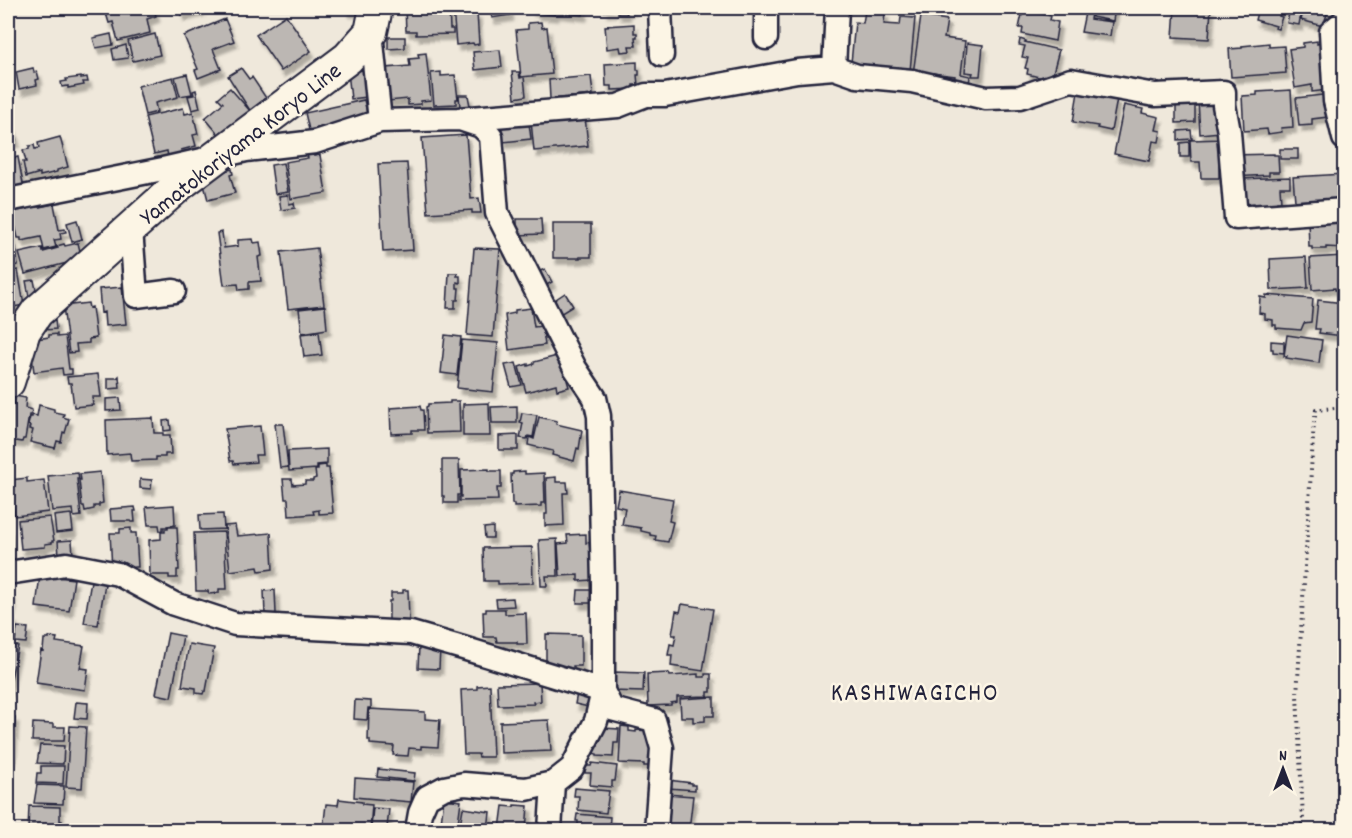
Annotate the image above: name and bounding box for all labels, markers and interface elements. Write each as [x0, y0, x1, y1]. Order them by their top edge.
street label: Yamatokoriyama Koryo Line [134, 56, 350, 235]
district label: KASHIWAGICHO [831, 676, 999, 713]
north arrow [1253, 739, 1313, 799]
text: N [1279, 745, 1287, 768]

